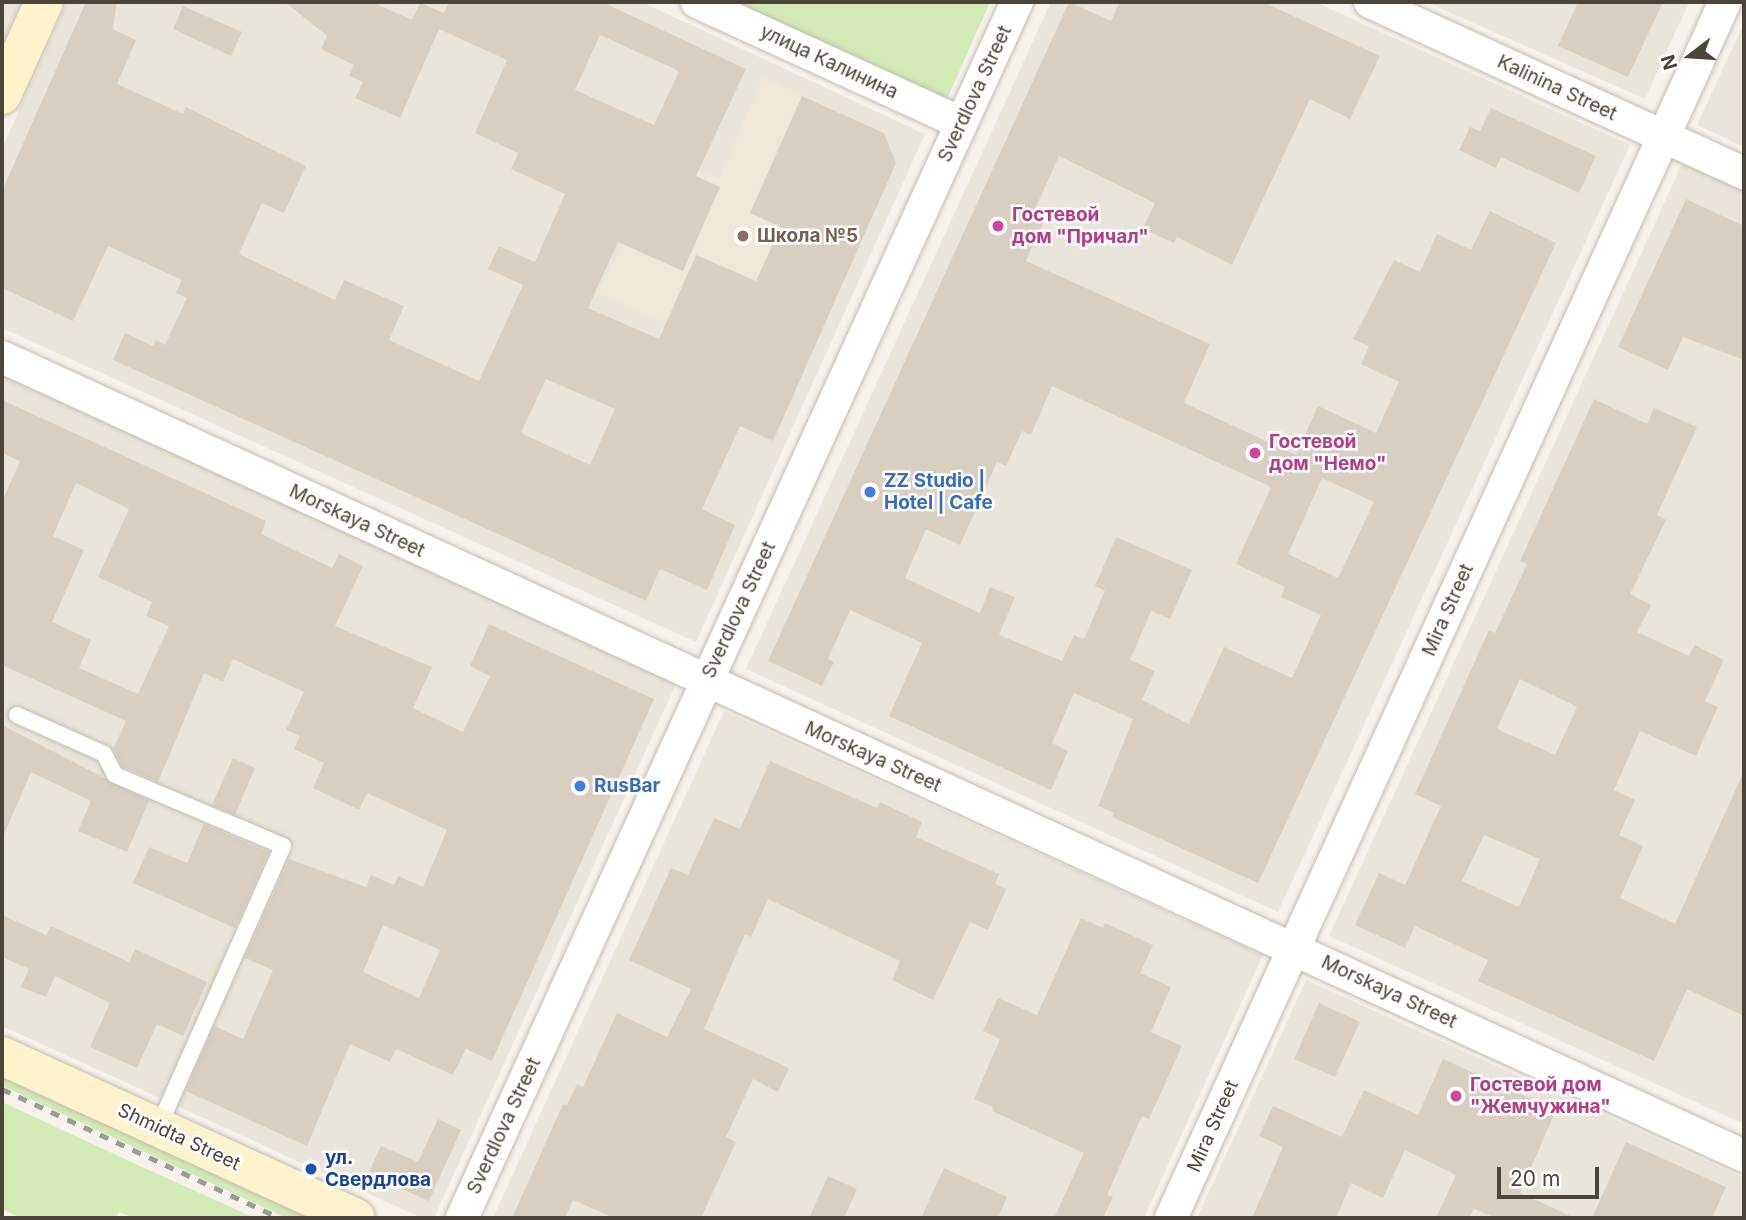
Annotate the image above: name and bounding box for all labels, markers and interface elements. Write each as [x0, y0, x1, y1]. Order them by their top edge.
street label: улица Калинина [757, 20, 901, 104]
north arrow [1655, 21, 1725, 91]
street label: Sverdlova Street [933, 22, 1017, 166]
street label: Kalinina Street [1494, 50, 1620, 126]
text: N [1656, 52, 1683, 73]
place label: Гостевой дом "Причал" [1012, 204, 1149, 248]
marker: Гостевой дом "Причал" [990, 218, 1006, 234]
place label: Школа №5 [757, 225, 858, 247]
marker: Школа №5 [735, 228, 751, 244]
place label: Гостевой дом "Немо" [1269, 431, 1386, 475]
marker: Гостевой дом "Немо" [1247, 445, 1263, 461]
place label: ZZ Studio | Hotel | Cafe [884, 470, 993, 514]
street label: Morskaya Street [286, 480, 428, 562]
marker: ZZ Studio | Hotel | Cafe [862, 484, 878, 500]
street label: Sverdlova Street [697, 538, 781, 682]
street label: Mira Street [1418, 560, 1478, 660]
street label: Morskaya Street [801, 717, 945, 797]
place label: RusBar [594, 775, 660, 797]
marker: RusBar [572, 778, 588, 794]
street label: Morskaya Street [1318, 951, 1460, 1033]
street label: Sverdlova Street [462, 1054, 546, 1198]
place label: Гостевой дом "Жемчужина" [1470, 1074, 1611, 1118]
street label: Mira Street [1183, 1076, 1243, 1176]
marker: Гостевой дом "Жемчужина" [1448, 1088, 1464, 1104]
street label: Shmidta Street [114, 1099, 244, 1175]
place label: ул. Свердлова [325, 1147, 431, 1191]
scale bar [1501, 1154, 1602, 1198]
marker: ул. Свердлова [303, 1161, 319, 1177]
text: 20 m [1510, 1166, 1560, 1191]

